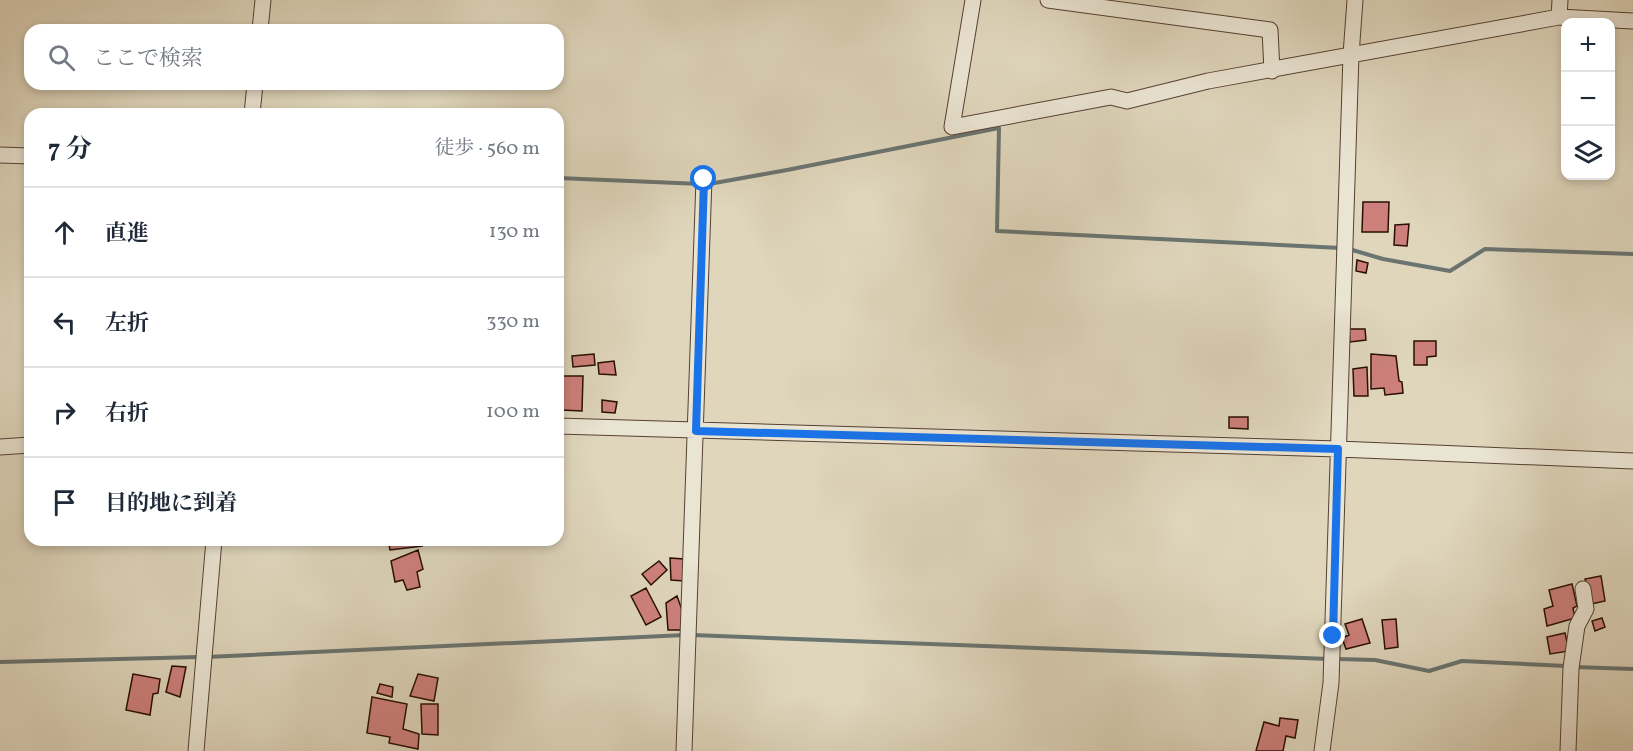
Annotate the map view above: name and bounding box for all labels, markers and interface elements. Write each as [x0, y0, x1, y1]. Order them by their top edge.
map controls [1561, 18, 1615, 180]
button: + [1561, 18, 1615, 72]
search box [24, 24, 564, 90]
icon: search [45, 41, 78, 74]
text: ここで検索 [93, 44, 203, 75]
button: − [1561, 72, 1615, 126]
button: layers [1561, 126, 1615, 180]
text: 7 分 [48, 132, 92, 168]
text: 徒歩 · 560 m [435, 135, 540, 163]
route start [690, 165, 716, 191]
icon: ahead [48, 216, 81, 249]
text: 130 m [489, 218, 540, 246]
text: 直進 [105, 219, 149, 250]
icon: left [48, 306, 81, 339]
text: 330 m [486, 308, 540, 336]
text: 左折 [105, 309, 149, 340]
icon: right [48, 396, 81, 429]
text: 100 m [486, 398, 540, 426]
text: 右折 [105, 399, 149, 430]
icon: arrive [48, 486, 81, 519]
text: 目的地に到着 [105, 489, 237, 520]
route end [1319, 622, 1345, 648]

